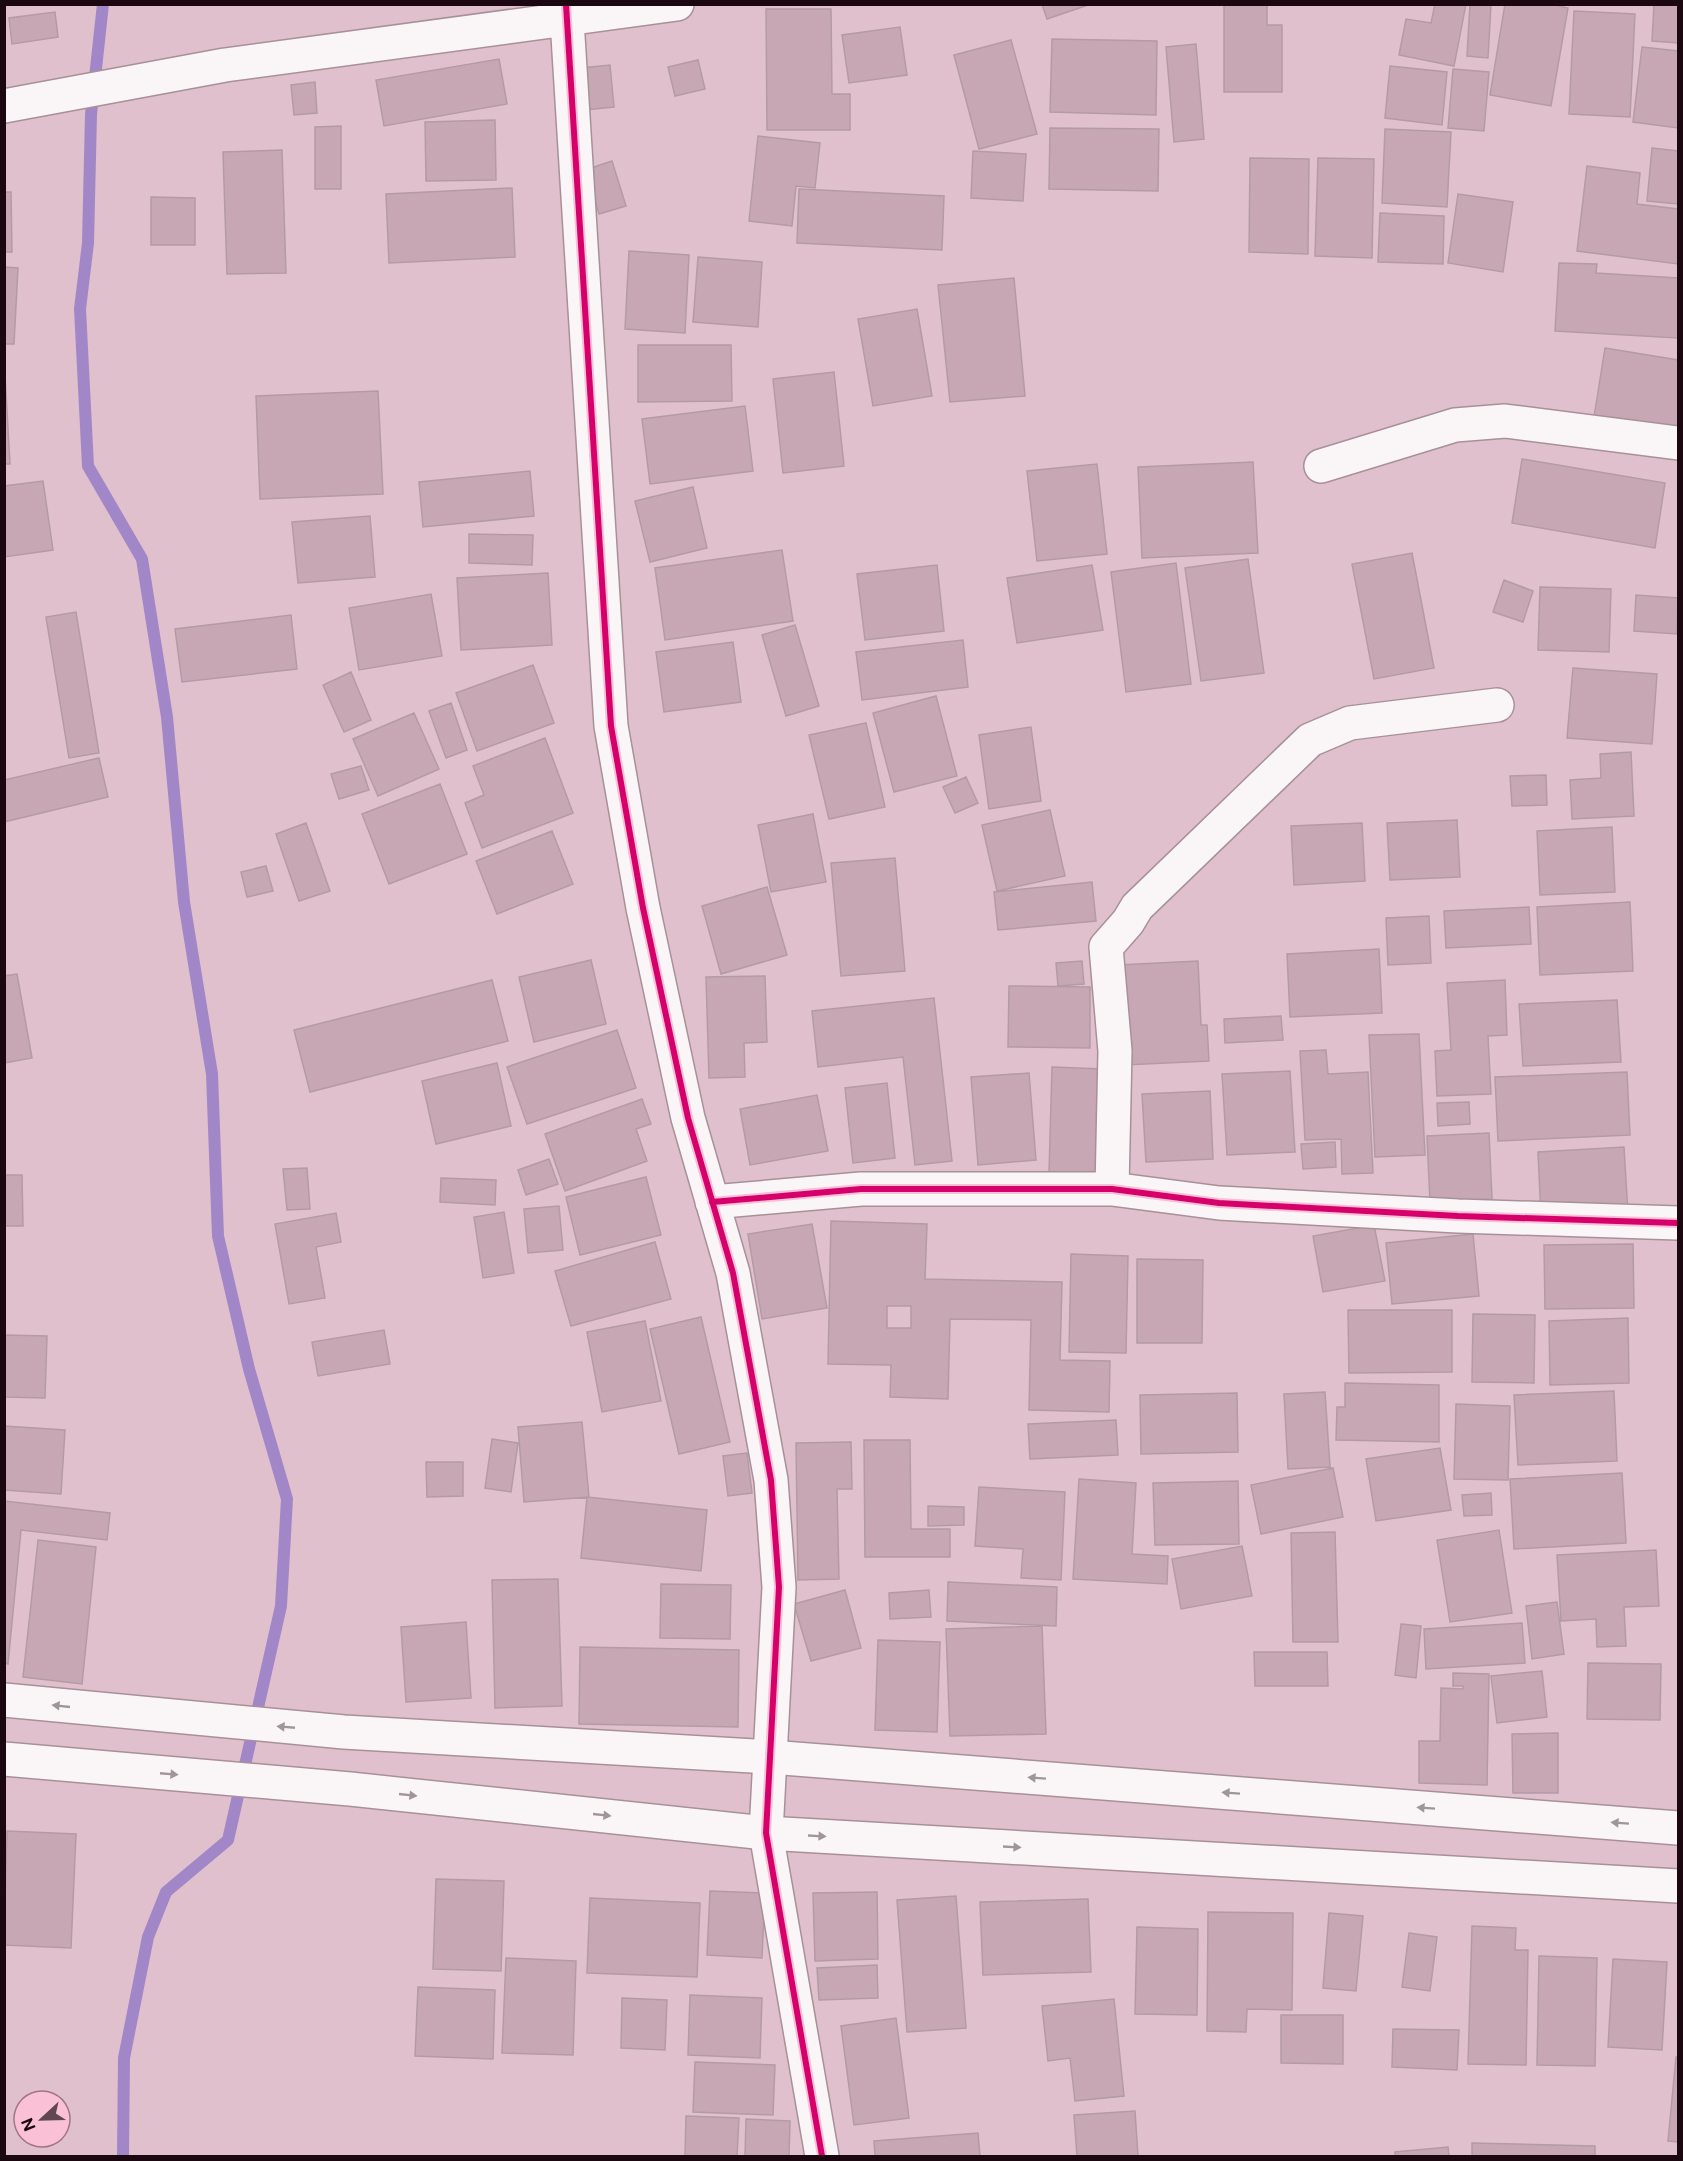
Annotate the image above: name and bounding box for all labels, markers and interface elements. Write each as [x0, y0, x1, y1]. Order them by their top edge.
one-way arrow [52, 1701, 71, 1711]
one-way arrow [277, 1722, 296, 1732]
one-way arrow [160, 1769, 179, 1779]
one-way arrow [1027, 1773, 1046, 1783]
one-way arrow [1222, 1788, 1241, 1798]
one-way arrow [399, 1790, 418, 1800]
one-way arrow [1416, 1803, 1435, 1813]
one-way arrow [593, 1811, 612, 1820]
one-way arrow [1611, 1819, 1630, 1828]
one-way arrow [808, 1831, 827, 1840]
one-way arrow [1003, 1842, 1022, 1852]
north arrow [12, 2089, 72, 2149]
text: N [17, 2115, 40, 2134]

